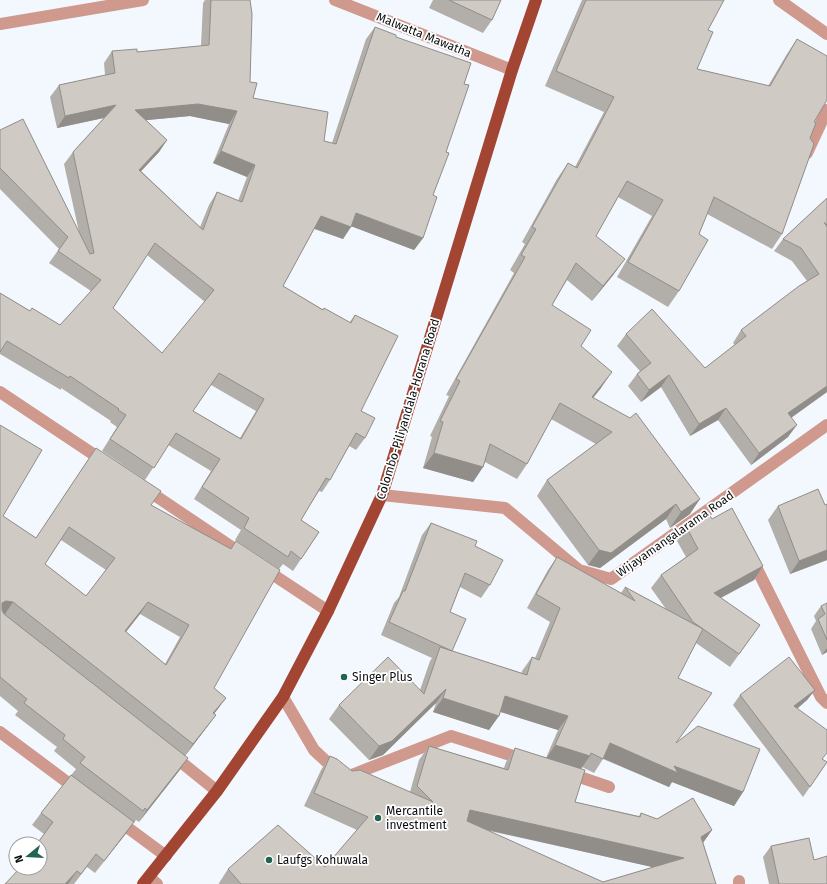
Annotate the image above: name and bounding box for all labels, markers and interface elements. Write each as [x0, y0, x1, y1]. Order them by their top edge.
street label: Malwatta Mawatha [374, 10, 474, 60]
street label: Colombo-Piliyandala-Horana Road [374, 317, 442, 501]
street label: Wijayamangalarama Road [614, 488, 736, 580]
place label: Singer Plus [352, 670, 413, 684]
marker: Singer Plus [339, 672, 349, 682]
place label: Mercantile investment [386, 804, 448, 832]
marker: Mercantile investment [373, 813, 383, 823]
north arrow [8, 836, 48, 876]
text: N [12, 853, 26, 864]
place label: Laufgs Kohuwala [277, 853, 368, 867]
marker: Laufgs Kohuwala [264, 855, 274, 865]

